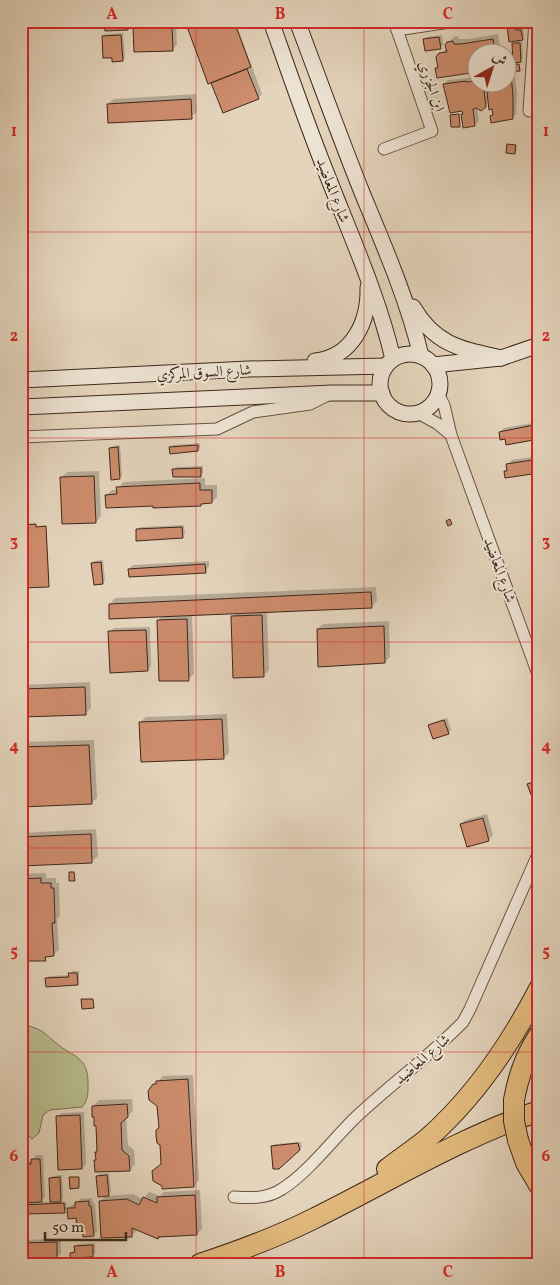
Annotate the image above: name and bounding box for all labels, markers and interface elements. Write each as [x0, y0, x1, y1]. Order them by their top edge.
text: A [106, 4, 118, 26]
text: B [275, 4, 286, 26]
text: C [443, 4, 453, 26]
north arrow [468, 42, 518, 92]
text: ش [488, 47, 511, 71]
street label: ابن الجزري [412, 58, 449, 115]
text: 1 [11, 121, 17, 143]
text: 1 [543, 121, 549, 143]
street label: شارع المعاضيد [309, 155, 354, 226]
text: 2 [10, 326, 18, 348]
text: 2 [542, 326, 550, 348]
street label: شارع السوق المركزي [156, 361, 252, 387]
text: 3 [10, 531, 18, 553]
text: 3 [542, 531, 550, 553]
street label: شارع المعاضيد [476, 535, 520, 606]
text: 4 [9, 736, 19, 758]
text: 4 [541, 736, 551, 758]
text: 5 [10, 941, 18, 963]
text: 5 [542, 941, 550, 963]
street label: شارع المعاضيد [391, 1030, 456, 1091]
text: 6 [10, 1146, 19, 1168]
text: 6 [542, 1146, 551, 1168]
scale bar [45, 1210, 126, 1242]
text: 50 m [52, 1218, 84, 1239]
text: A [106, 1262, 118, 1284]
text: B [275, 1262, 286, 1284]
text: C [443, 1262, 453, 1284]

